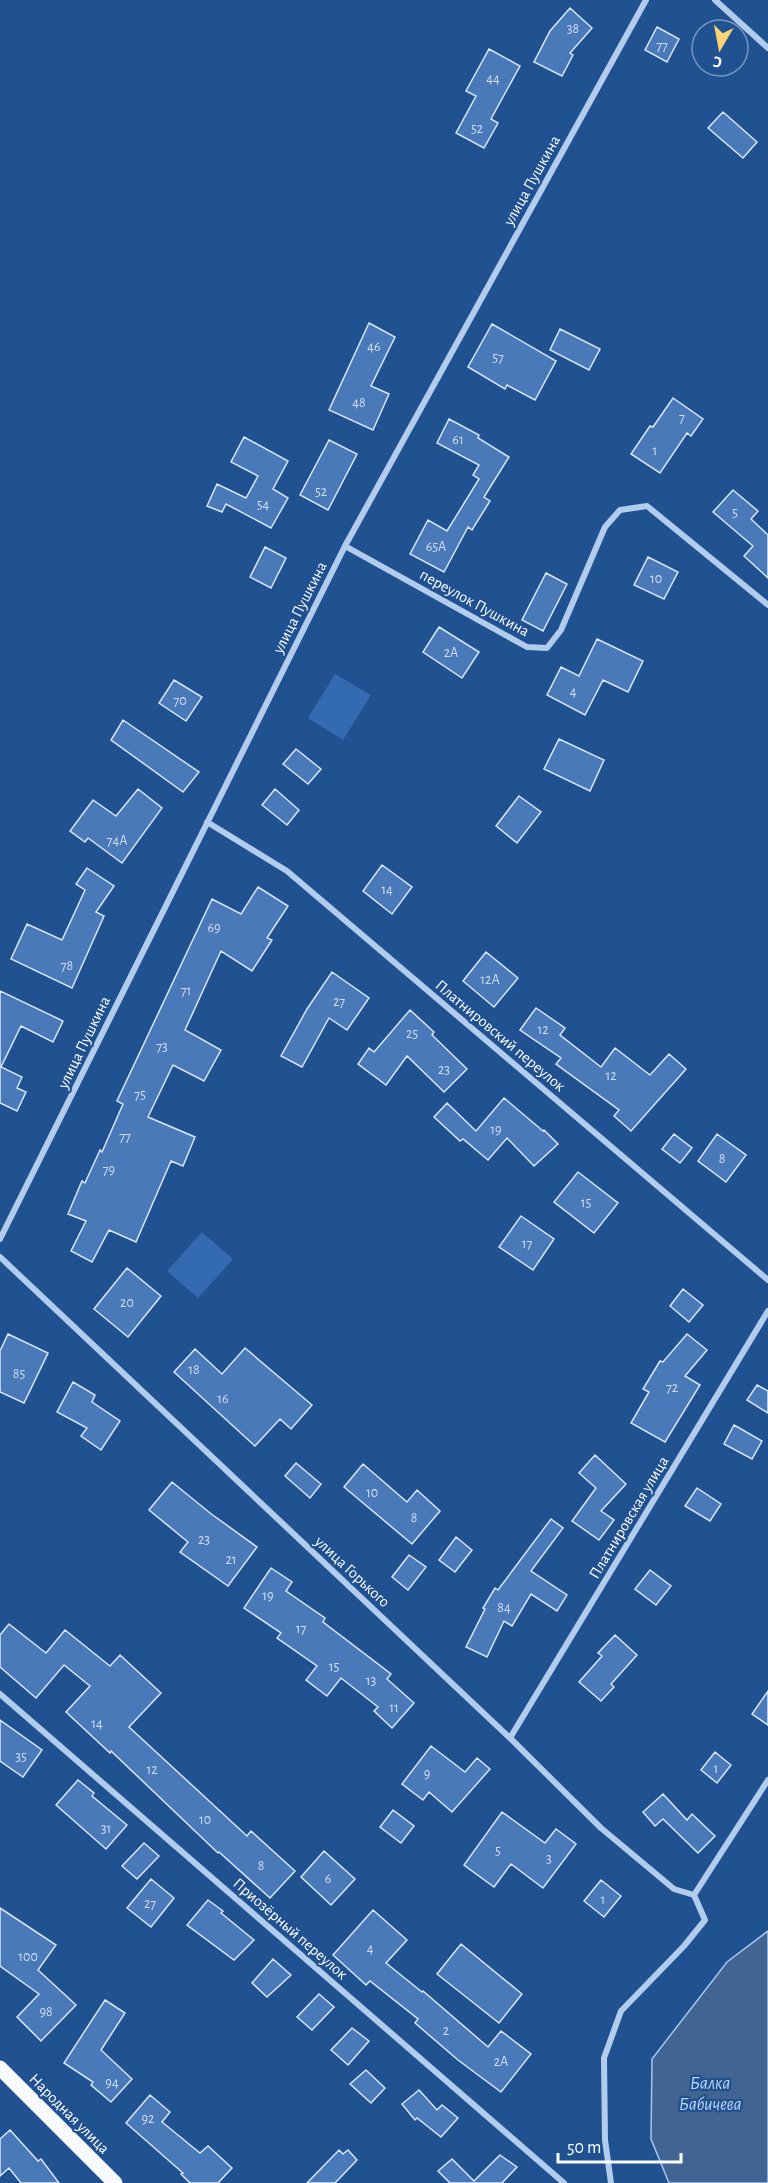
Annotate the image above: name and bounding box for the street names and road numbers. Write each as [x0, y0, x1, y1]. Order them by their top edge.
street label: улица Пушкина [500, 133, 564, 230]
street label: улица Пушкина [270, 559, 331, 657]
street label: переулок Пушкина [417, 566, 532, 640]
street label: Платнировский переулок [432, 977, 569, 1096]
street label: улица Пушкина [54, 994, 114, 1092]
street label: Платнировская улица [586, 1454, 673, 1582]
street label: улица Горького [310, 1532, 393, 1611]
street label: Приозёрный переулок [229, 1875, 351, 1984]
street label: Народная улица [25, 2071, 112, 2158]

